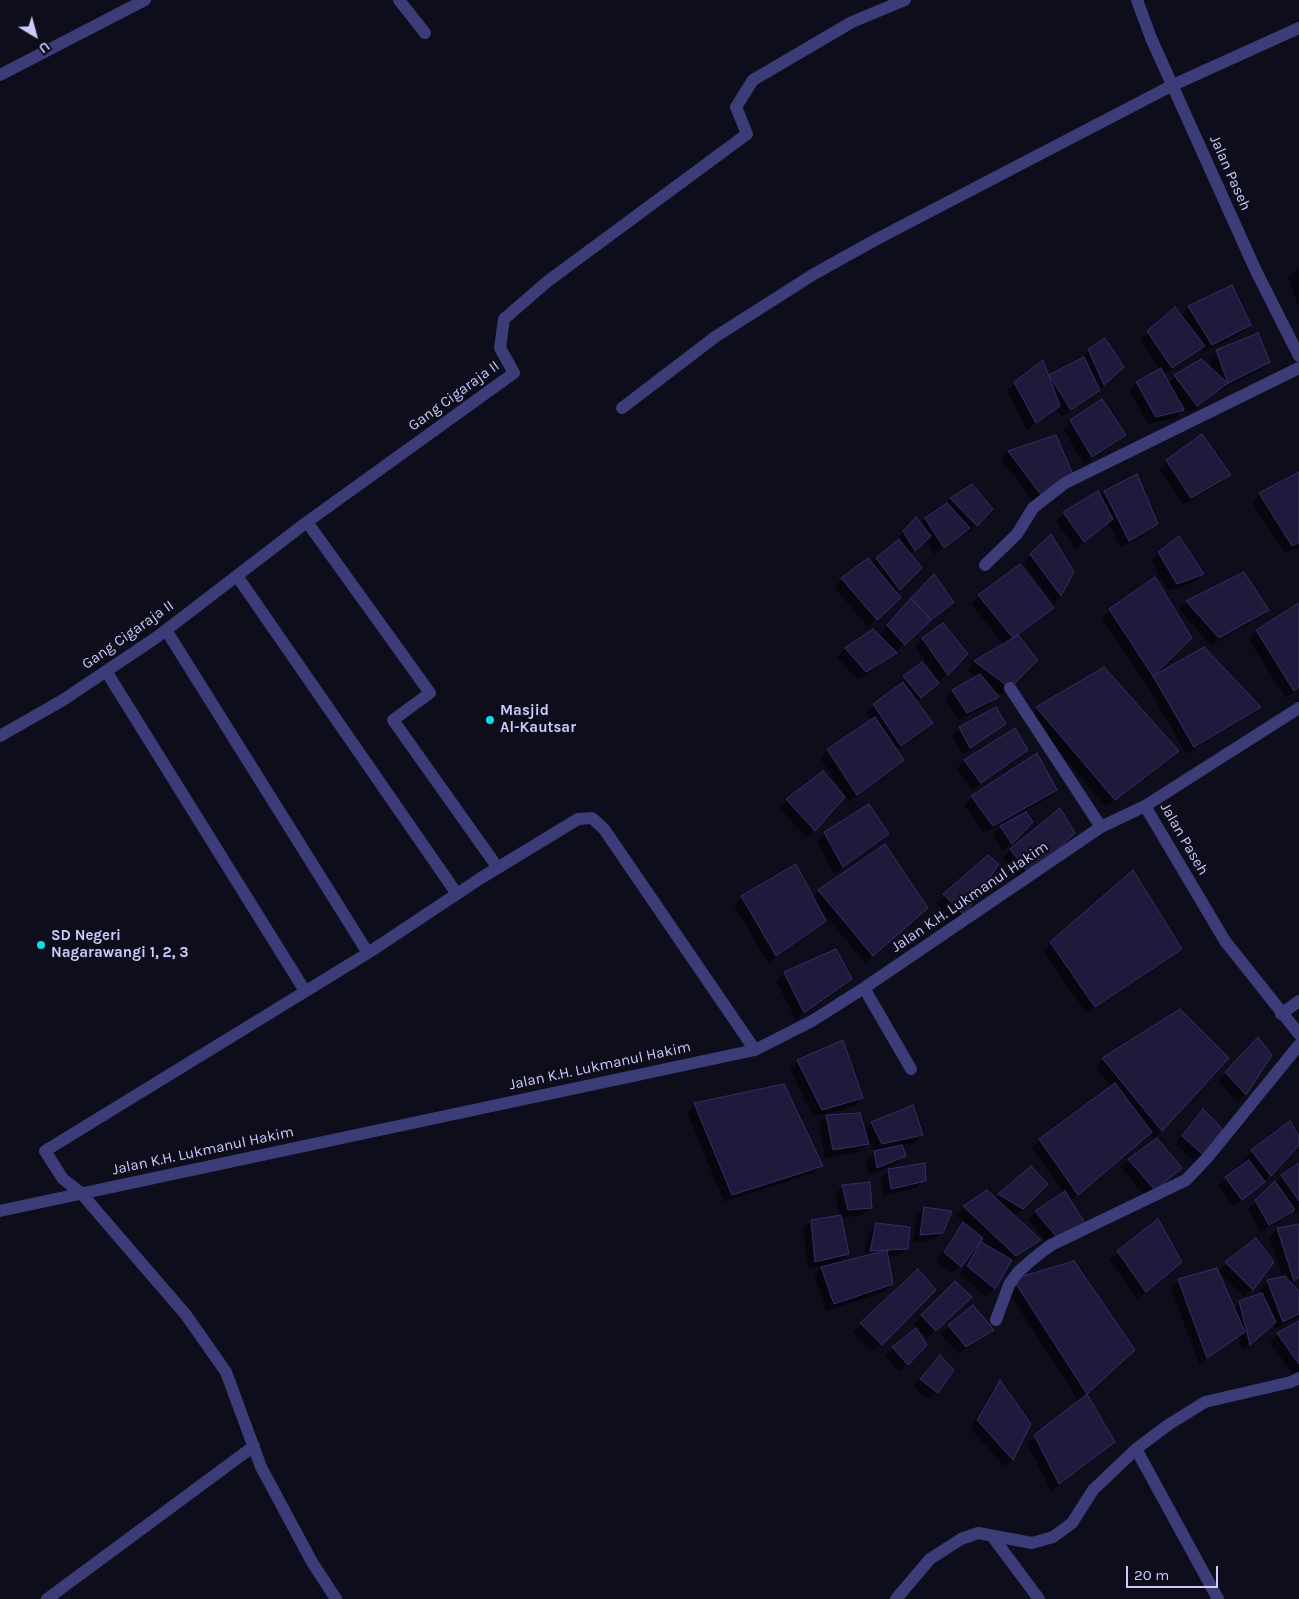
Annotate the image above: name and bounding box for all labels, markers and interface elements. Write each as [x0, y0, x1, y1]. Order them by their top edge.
north arrow [10, 10, 60, 60]
text: U [35, 38, 53, 57]
street label: Jalan Paseh [1205, 133, 1255, 213]
street label: Gang Cigaraja II [405, 357, 503, 435]
street label: Gang Cigaraja II [79, 597, 177, 673]
place label: Masjid Al-Kautsar [500, 702, 576, 737]
marker: Masjid Al-Kautsar [484, 714, 496, 726]
street label: Jalan Paseh [1156, 800, 1212, 878]
street label: Jalan K.H. Lukmanul Hakim [888, 838, 1052, 956]
place label: SD Negeri Nagarawangi 1, 2, 3 [51, 927, 189, 962]
marker: SD Negeri Nagarawangi 1, 2, 3 [35, 939, 47, 951]
street label: Jalan K.H. Lukmanul Hakim [507, 1038, 693, 1094]
street label: Jalan K.H. Lukmanul Hakim [110, 1123, 296, 1179]
scale bar [1129, 1556, 1222, 1588]
text: 20 m [1134, 1566, 1169, 1584]

